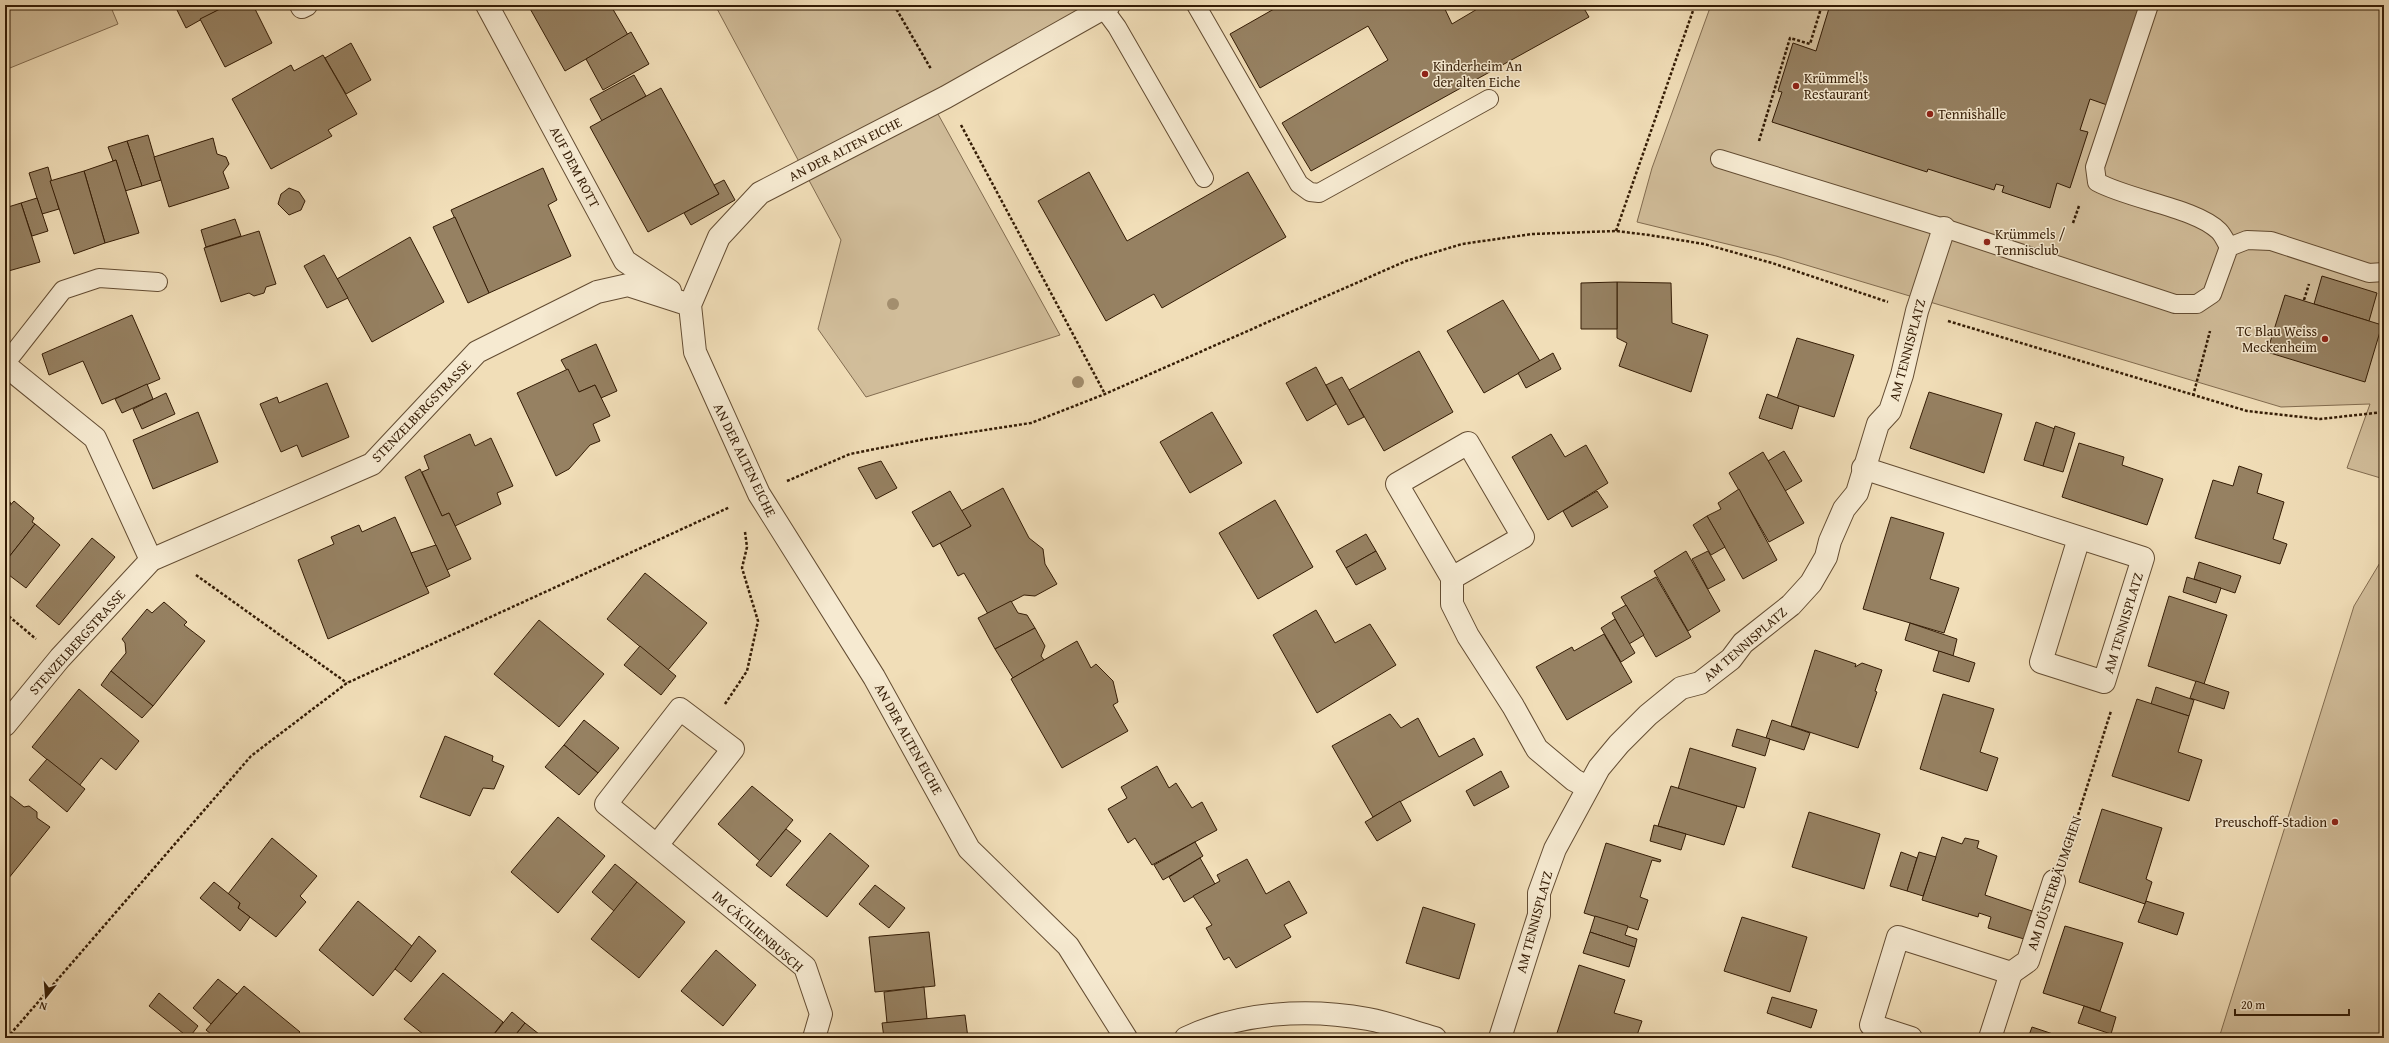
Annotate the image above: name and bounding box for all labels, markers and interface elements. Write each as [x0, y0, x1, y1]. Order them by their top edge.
place label: Kinderheim An der alten Eiche [1433, 56, 1522, 92]
place label: Krümmel's Restaurant [1804, 68, 1868, 104]
marker: Kinderheim An der alten Eiche [1420, 69, 1430, 79]
marker: Krümmel's Restaurant [1791, 81, 1801, 91]
place label: Tennishalle [1938, 104, 2006, 124]
marker: Tennishalle [1925, 109, 1935, 119]
street label: AN DER ALTEN EICHE [785, 112, 905, 186]
street label: AUF DEM ROTT [545, 123, 605, 211]
place label: Krümmels / Tennisclub [1995, 224, 2066, 260]
marker: Krümmels / Tennisclub [1982, 237, 1992, 247]
street label: AM TENNISPLATZ [1884, 297, 1930, 403]
place label: TC Blau Weiss Meckenheim [2236, 321, 2318, 357]
marker: TC Blau Weiss Meckenheim [2320, 334, 2330, 344]
street label: STENZELBERGSTRASSE [367, 355, 475, 467]
street label: AN DER ALTEN EICHE [709, 400, 781, 520]
street label: AM TENNISPLATZ [2098, 570, 2148, 676]
street label: STENZELBERGSTRASSE [24, 585, 130, 699]
street label: AM TENNISPLATZ [1699, 602, 1791, 686]
street label: AN DER ALTEN EICHE [870, 680, 948, 798]
place label: Preuschoff-Stadion [2215, 812, 2327, 832]
street label: AM DÜSTERBÄUMCHEN [2022, 813, 2086, 953]
marker: Preuschoff-Stadion [2330, 817, 2340, 827]
street label: AM TENNISPLATZ [1511, 869, 1557, 975]
street label: IM CÄCILIENBUSCH [708, 886, 808, 976]
north arrow [26, 977, 66, 1017]
scale bar [2235, 991, 2349, 1017]
text: 20 m [2241, 996, 2265, 1013]
text: N [37, 998, 49, 1015]

